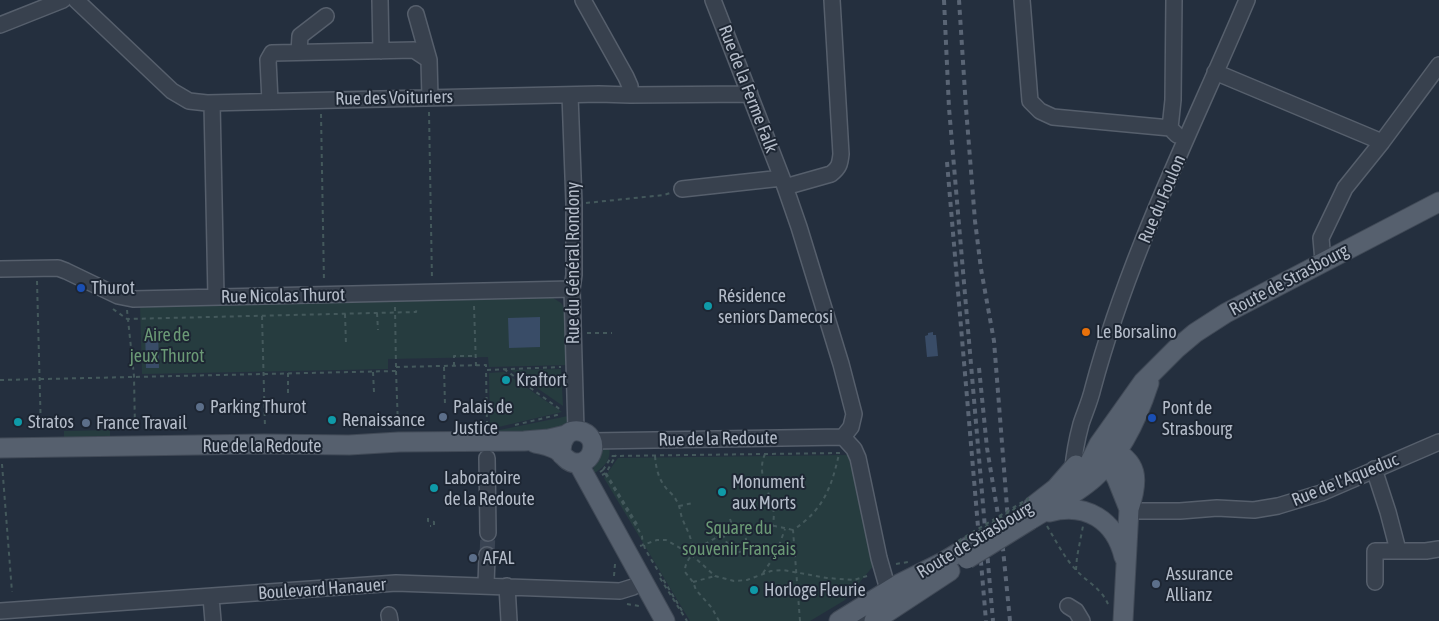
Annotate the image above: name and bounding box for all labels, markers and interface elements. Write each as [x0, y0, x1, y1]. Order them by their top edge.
street label: Rue de la Ferme Falk [714, 22, 782, 156]
street label: Rue des Voituriers [335, 86, 453, 110]
street label: Rue du Foulon [1134, 152, 1190, 246]
street label: Rue du Général Rondony [562, 182, 584, 344]
street label: Route de Strasbourg [1226, 240, 1352, 320]
place label: Thurot [91, 277, 135, 299]
marker: Thurot [75, 282, 87, 294]
street label: Rue Nicolas Thurot [221, 284, 345, 308]
place label: Résidence seniors Damecosi [718, 285, 833, 328]
marker: Résidence seniors Damecosi [702, 300, 714, 312]
place label: Le Borsalino [1096, 321, 1177, 343]
park label: Aire de jeux Thurot [130, 324, 204, 366]
marker: Le Borsalino [1080, 326, 1092, 338]
place label: Kraftort [516, 369, 567, 391]
marker: Kraftort [500, 374, 512, 386]
place label: Parking Thurot [210, 396, 307, 418]
place label: Palais de Justice [453, 396, 513, 438]
place label: Pont de Strasbourg [1162, 397, 1233, 439]
marker: Parking Thurot [194, 401, 206, 413]
place label: Renaissance [342, 409, 425, 431]
place label: Stratos [28, 411, 74, 433]
marker: Palais de Justice [437, 411, 449, 423]
place label: France Travail [96, 412, 187, 434]
marker: Pont de Strasbourg [1146, 412, 1158, 424]
marker: Renaissance [326, 414, 338, 426]
marker: Stratos [12, 416, 24, 428]
marker: France Travail [80, 417, 92, 429]
street label: Rue de la Redoute [658, 427, 778, 451]
street label: Rue de la Redoute [202, 435, 322, 457]
street label: Rue de l'Aqueduc [1288, 449, 1402, 511]
place label: Laboratoire de la Redoute [444, 467, 535, 509]
place label: Monument aux Morts [732, 471, 805, 514]
marker: Laboratoire de la Redoute [428, 482, 440, 494]
marker: Monument aux Morts [716, 486, 728, 498]
street label: Route de Strasbourg [913, 497, 1037, 583]
park label: Square du souvenir Français [682, 517, 796, 560]
place label: AFAL [483, 547, 514, 569]
marker: AFAL [467, 552, 479, 564]
place label: Assurance Allianz [1166, 563, 1233, 606]
street label: Boulevard Hanauer [257, 574, 387, 604]
marker: Assurance Allianz [1150, 578, 1162, 590]
place label: Horloge Fleurie [764, 579, 866, 601]
marker: Horloge Fleurie [748, 584, 760, 596]

